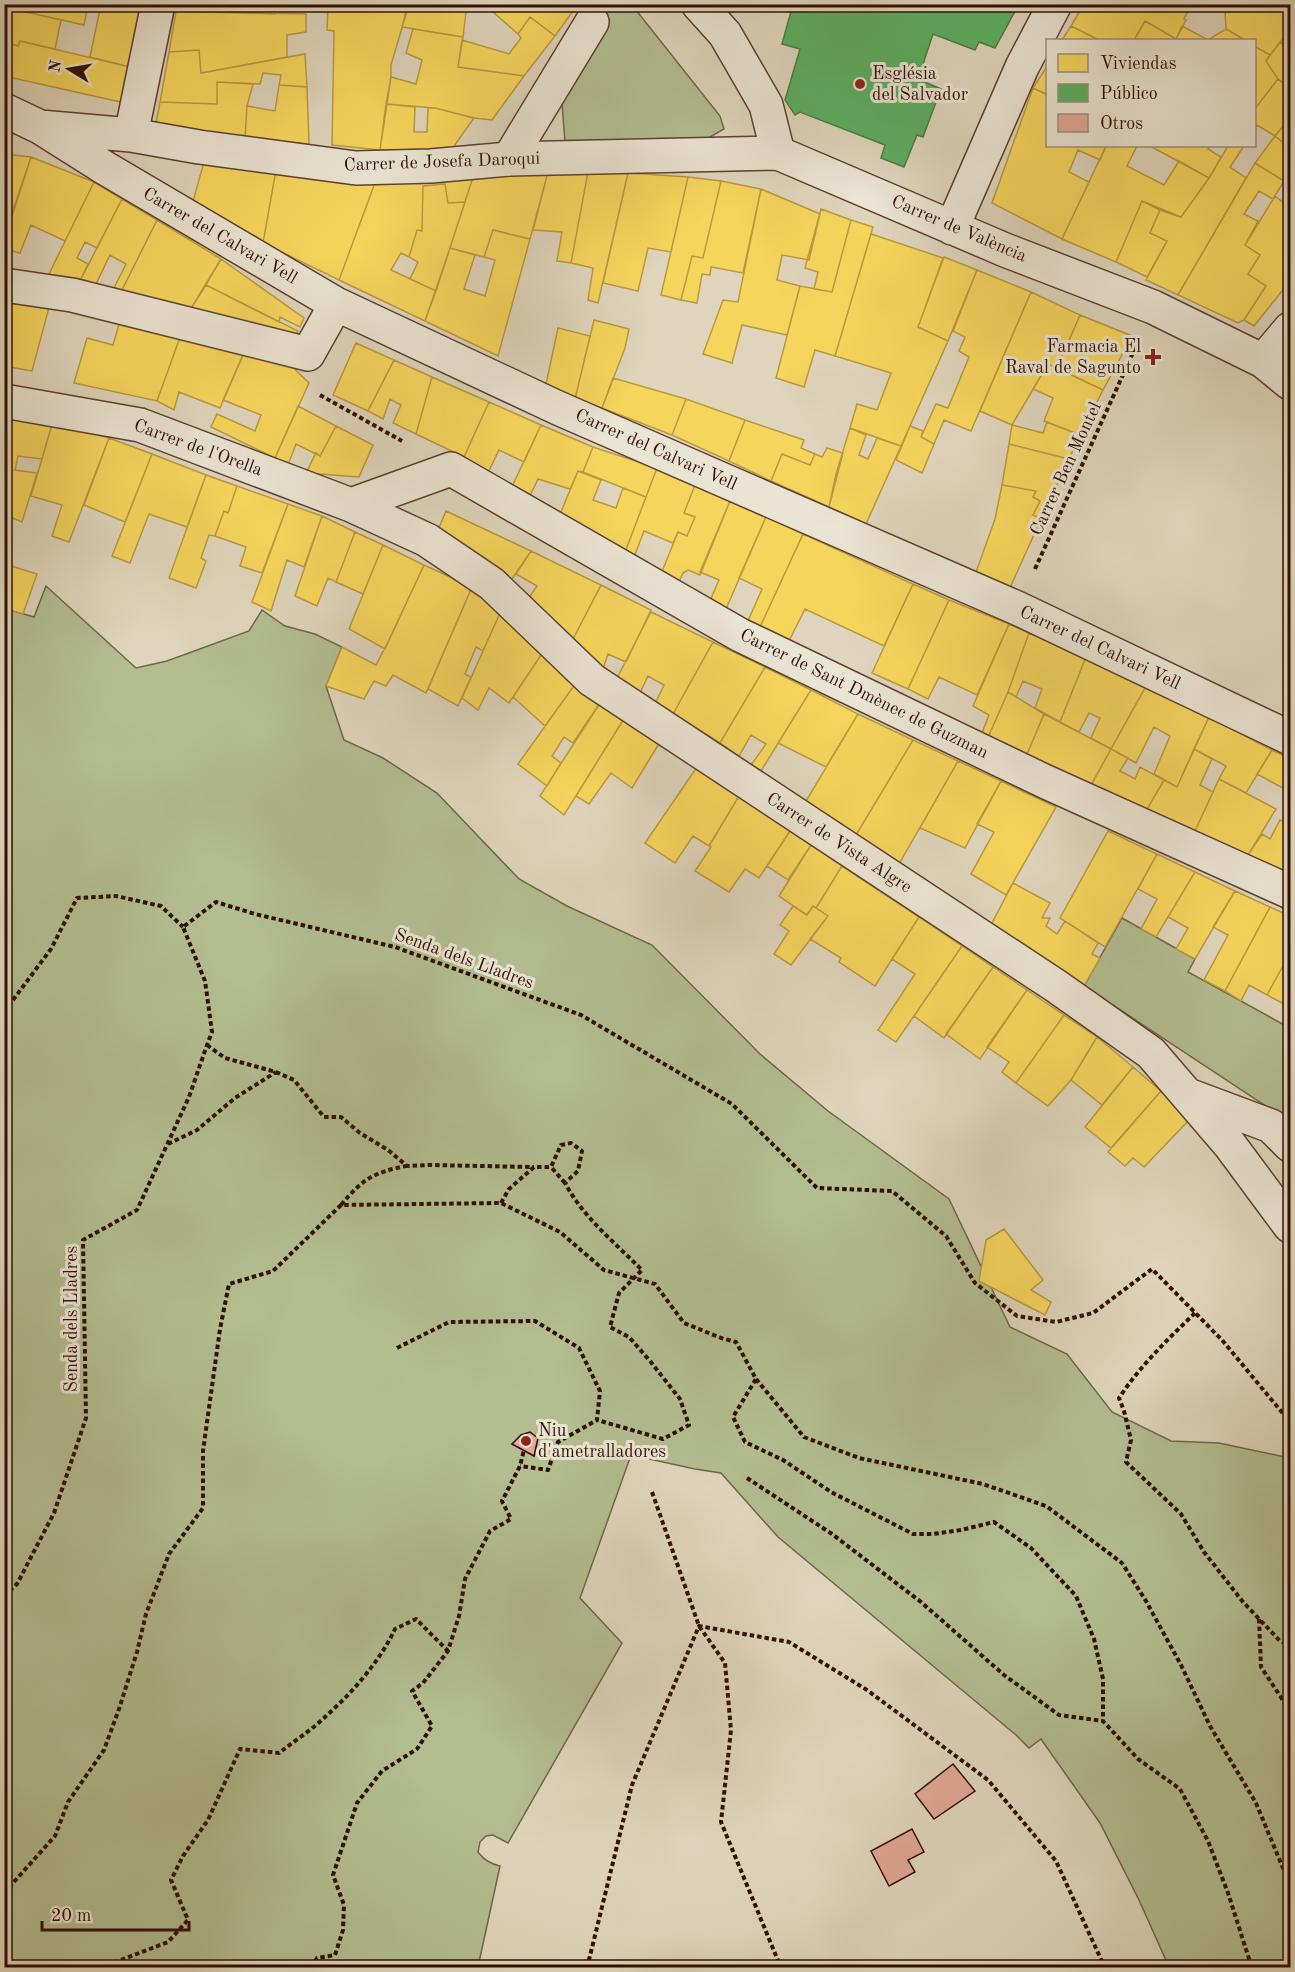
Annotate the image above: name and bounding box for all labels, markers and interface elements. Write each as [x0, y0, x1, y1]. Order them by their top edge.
north arrow [39, 39, 99, 99]
legend [1046, 39, 1256, 147]
text: Viviendas [1100, 55, 1177, 73]
text: N [47, 58, 65, 74]
place label: Església del Salvador [872, 65, 969, 104]
marker: Església del Salvador [853, 77, 867, 91]
text: Público [1100, 85, 1158, 103]
text: Otros [1100, 115, 1143, 133]
street label: Carrer de Josefa Daroqui [343, 150, 541, 174]
street label: Carrer del Calvari Vell [140, 184, 300, 288]
street label: Carrer de València [889, 192, 1029, 266]
place label: Farmacia El Raval de Sagunto [1005, 338, 1141, 377]
marker: Farmacia El Raval de Sagunto [1146, 350, 1160, 364]
street label: Carrer Ben Montel [1027, 399, 1105, 539]
street label: Carrer del Calvari Vell [572, 406, 740, 494]
street label: Carrer de l'Orella [131, 416, 265, 480]
street label: Carrer del Calvari Vell [1017, 603, 1183, 693]
street label: Carrer de Sant Dmènec de Guzman [737, 626, 991, 762]
street label: Carrer de Vista Algre [763, 789, 915, 897]
street label: Senda dels Lladres [392, 925, 536, 993]
street label: Senda dels Lladres [63, 1246, 81, 1392]
place label: Niu d'ametralladores [538, 1422, 666, 1461]
marker: Niu d'ametralladores [519, 1434, 533, 1448]
scale bar [42, 1894, 189, 1932]
text: 20 m [51, 1907, 91, 1925]

